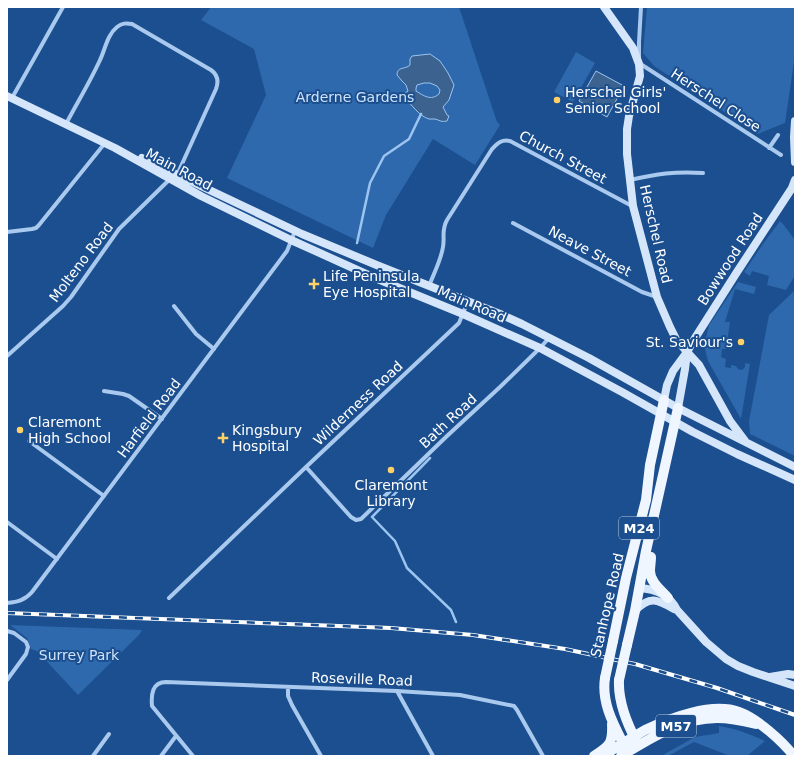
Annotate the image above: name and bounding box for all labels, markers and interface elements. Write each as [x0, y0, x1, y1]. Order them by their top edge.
street label: Herschel Close [668, 65, 764, 135]
place label: Herschel Girls' Senior School [565, 84, 666, 116]
park label: Arderne Gardens [296, 89, 414, 105]
marker: Herschel Girls' Senior School [552, 95, 562, 105]
street label: Church Street [517, 127, 610, 187]
street label: Main Road [143, 145, 215, 193]
street label: Herschel Road [637, 183, 675, 285]
street label: Bowwood Road [694, 210, 766, 308]
street label: Molteno Road [46, 219, 116, 305]
street label: Neave Street [546, 222, 635, 280]
place label: Life Peninsula Eye Hospital [323, 268, 420, 300]
marker: Life Peninsula Eye Hospital [308, 278, 320, 290]
street label: Main Road [435, 282, 509, 326]
place label: St. Saviour's [646, 334, 733, 350]
marker: St. Saviour's [736, 337, 746, 347]
street label: Wilderness Road [310, 358, 406, 448]
street label: Harfield Road [114, 375, 184, 461]
street label: Bath Road [416, 391, 480, 451]
place label: Claremont High School [28, 414, 111, 446]
place label: Kingsbury Hospital [232, 422, 302, 454]
marker: Claremont High School [15, 425, 25, 435]
marker: Kingsbury Hospital [217, 432, 229, 444]
marker: Claremont Library [386, 465, 396, 475]
place label: Claremont Library [355, 477, 428, 509]
road number: M24 [619, 517, 659, 539]
street label: Stanhope Road [587, 551, 627, 659]
park label: Surrey Park [39, 647, 120, 663]
street label: Roseville Road [311, 669, 413, 689]
road number: M57 [656, 715, 696, 737]

